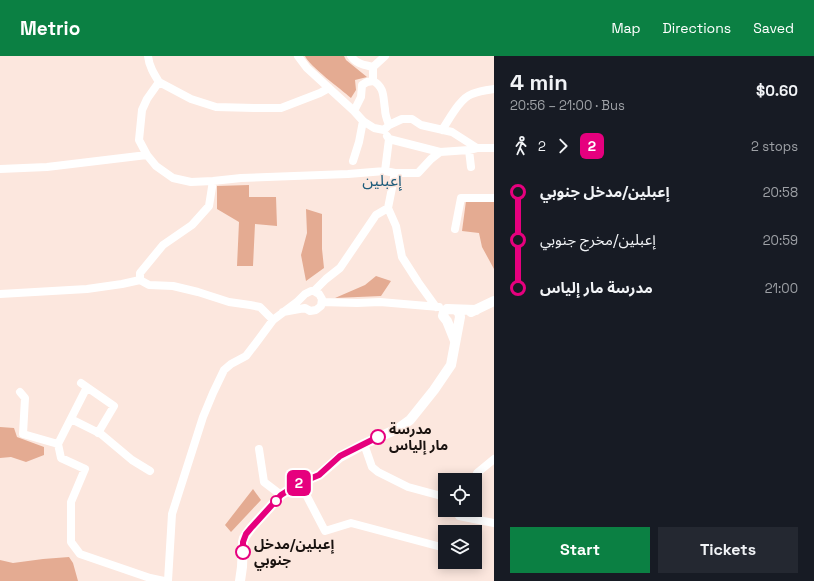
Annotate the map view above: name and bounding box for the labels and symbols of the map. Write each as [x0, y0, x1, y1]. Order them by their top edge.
district label: إعبلين [362, 170, 402, 191]
place label: مدرسة مار إلياس [389, 420, 448, 455]
marker: مدرسة مار إلياس [370, 429, 386, 445]
line badge: 2 [286, 470, 312, 496]
unlabelled marker [270, 495, 282, 507]
place label: إعبلين/مدخل جنوبي [254, 535, 335, 571]
marker: إعبلين/مدخل جنوبي [235, 544, 251, 560]

